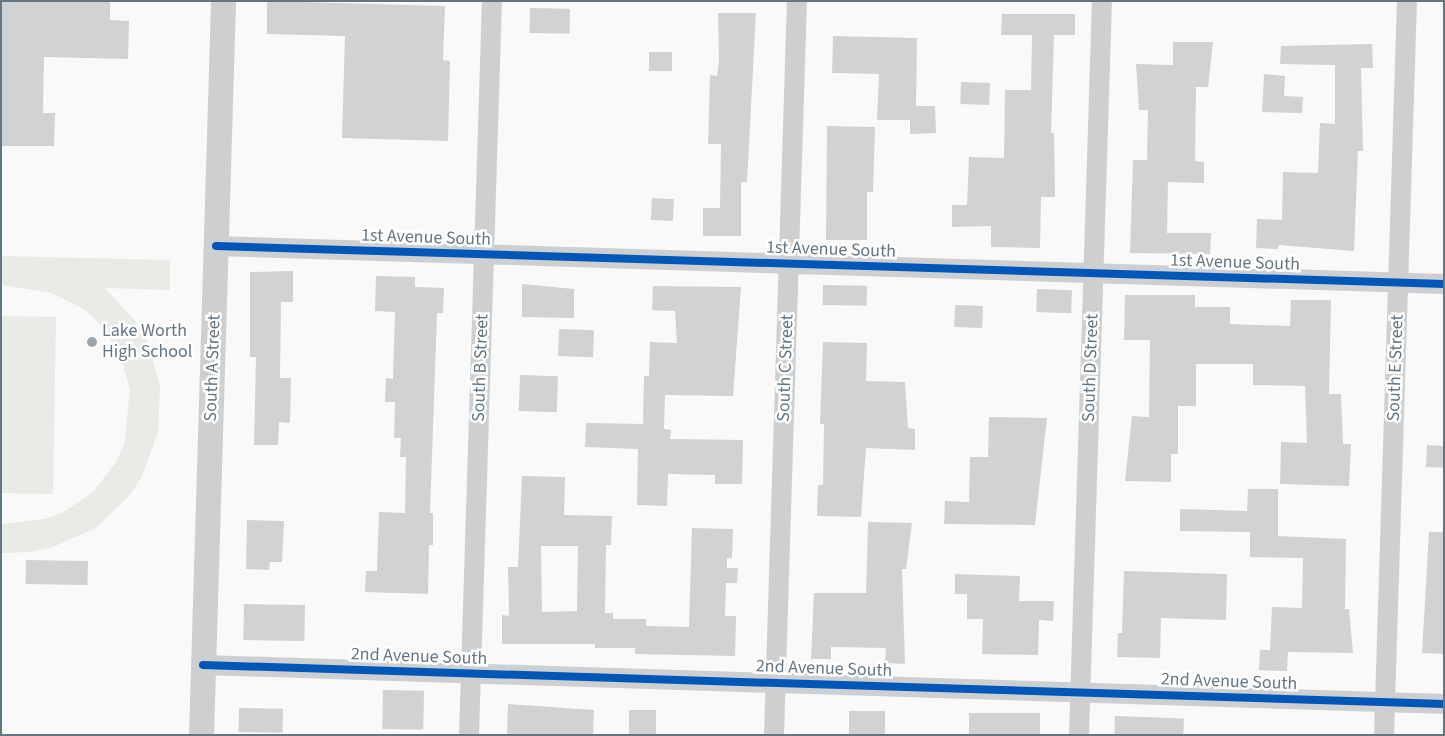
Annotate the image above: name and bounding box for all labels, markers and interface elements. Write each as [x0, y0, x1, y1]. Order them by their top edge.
street label: 1st Avenue South [361, 225, 491, 251]
street label: 1st Avenue South [766, 237, 896, 263]
street label: 1st Avenue South [1170, 250, 1300, 276]
street label: South D Street [1078, 313, 1104, 423]
street label: South A Street [200, 314, 226, 422]
street label: South B Street [468, 314, 494, 422]
street label: South C Street [773, 314, 799, 422]
street label: South E Street [1383, 314, 1409, 422]
place label: Lake Worth High School [102, 321, 192, 364]
marker: Lake Worth High School [86, 336, 98, 348]
street label: 2nd Avenue South [350, 644, 488, 670]
street label: 2nd Avenue South [755, 656, 893, 682]
street label: 2nd Avenue South [1160, 669, 1298, 695]

